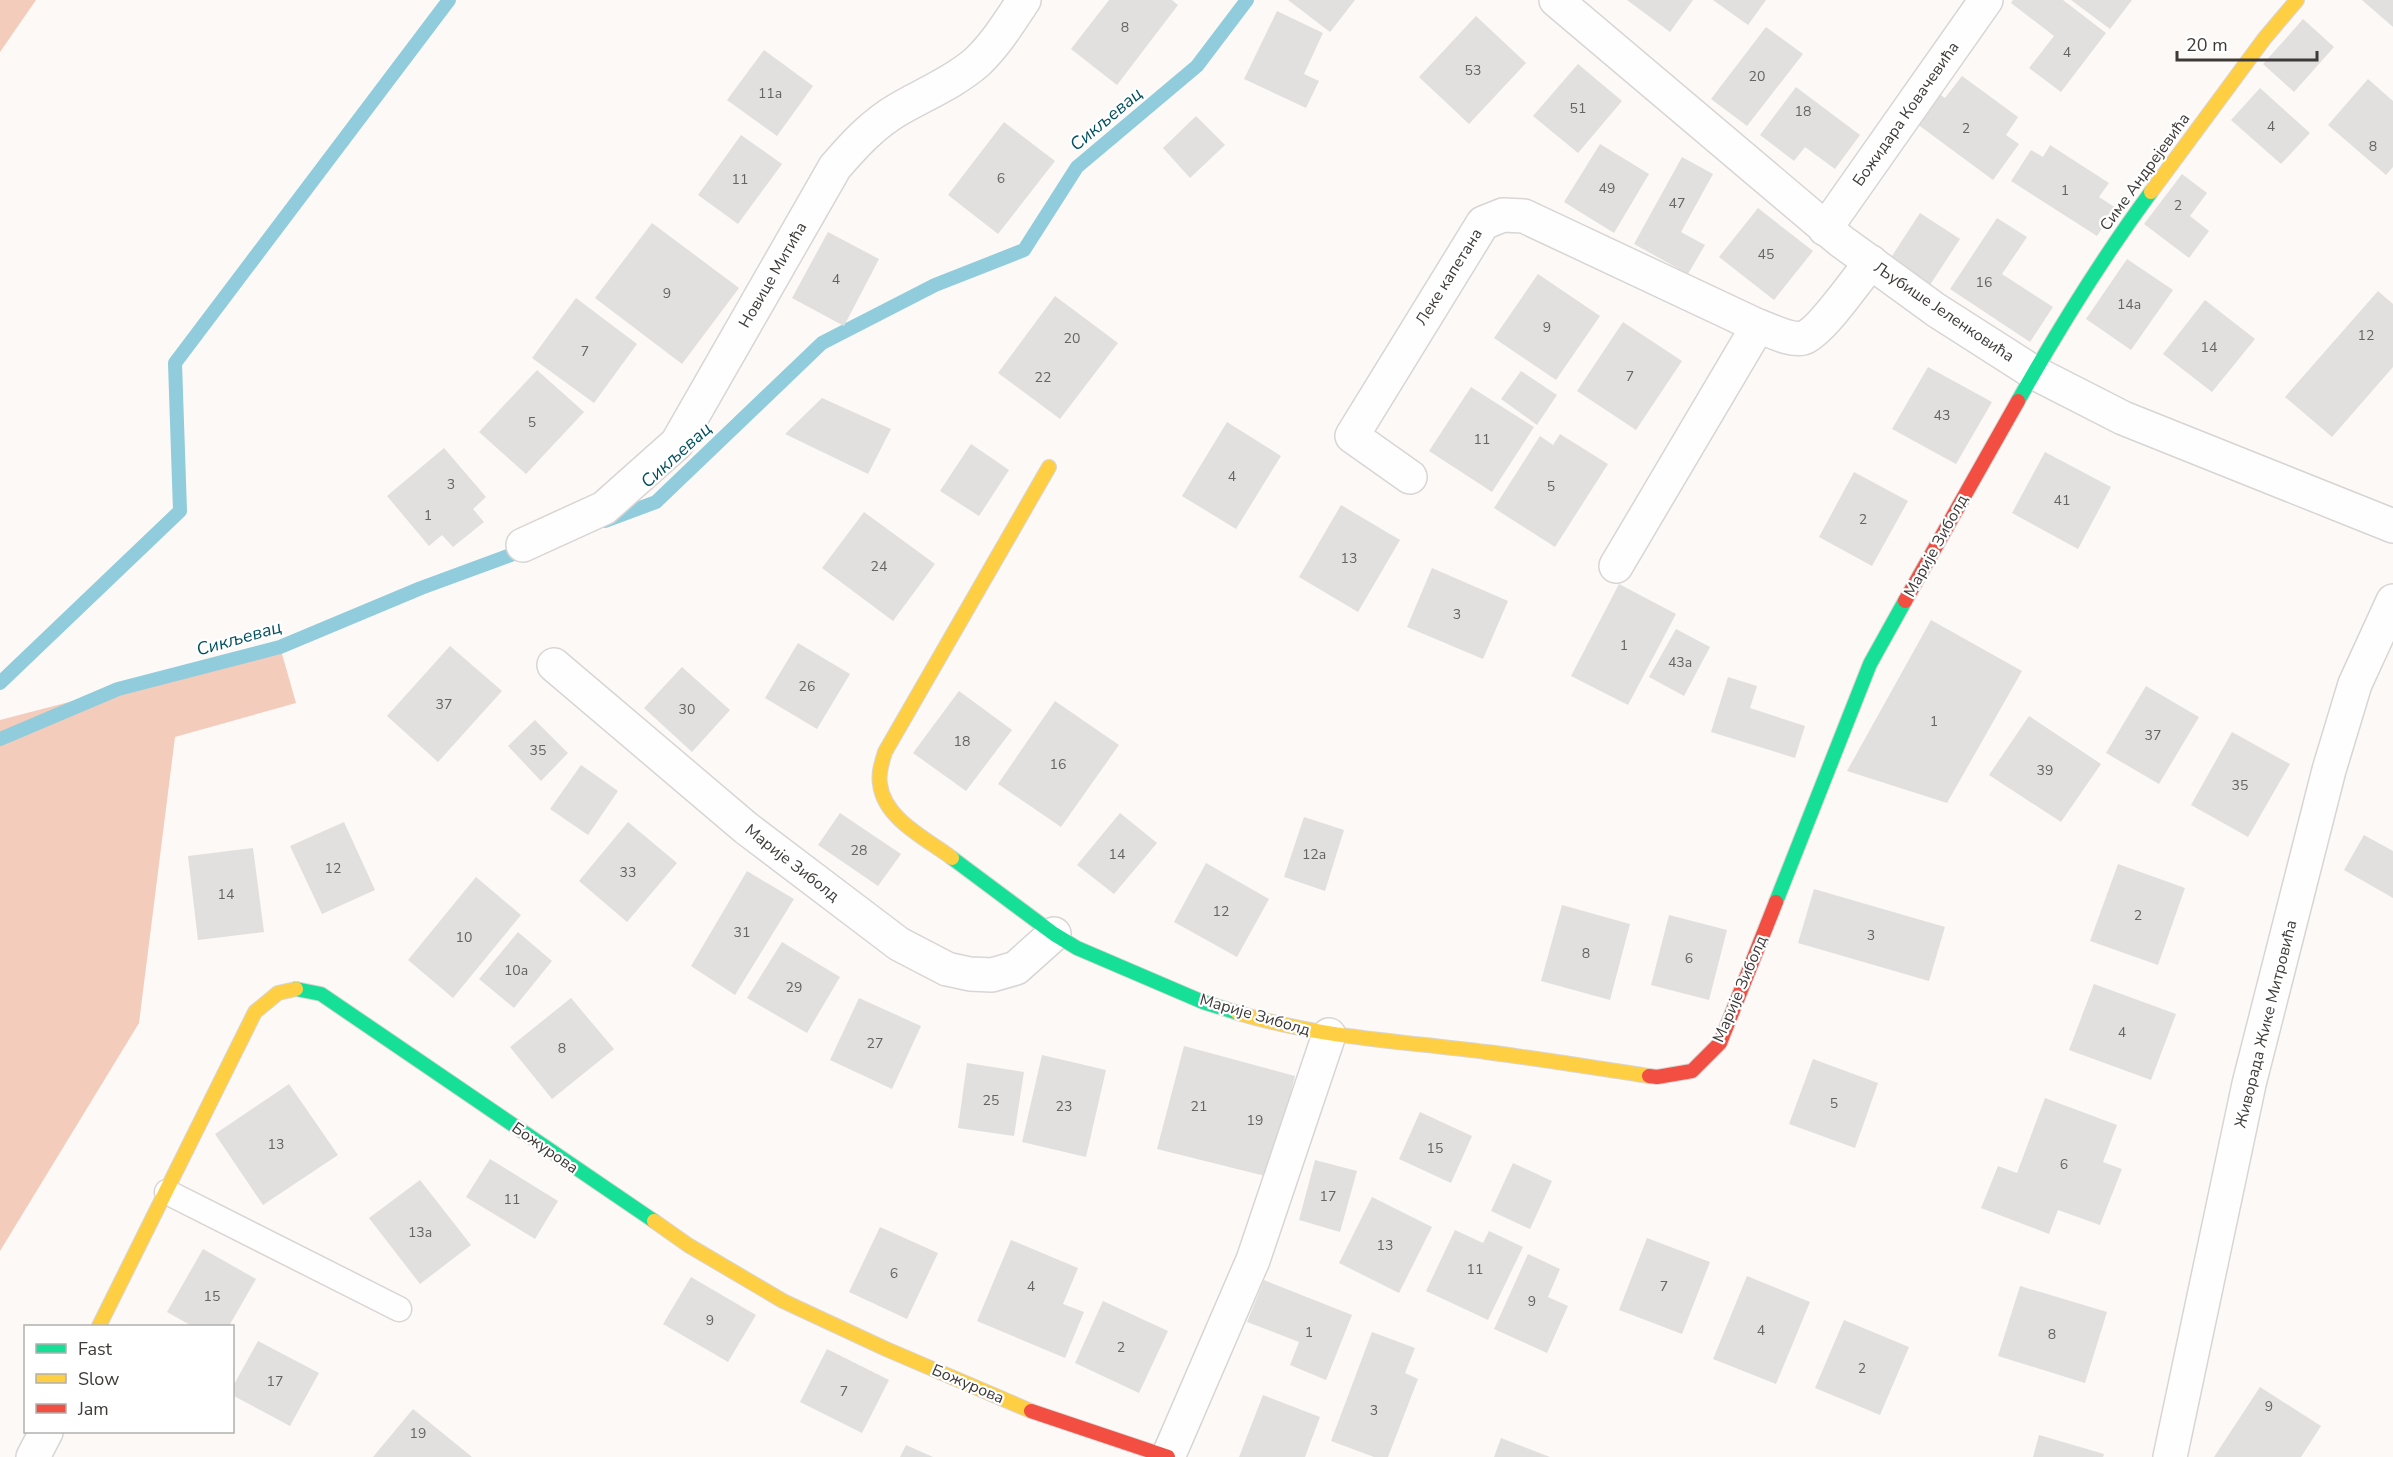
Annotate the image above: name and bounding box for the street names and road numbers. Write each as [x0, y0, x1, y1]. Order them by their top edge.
street label: Божидара Ковачевића [1848, 37, 1964, 191]
street label: Симе Андрејевића [2095, 109, 2195, 235]
street label: Новице Митића [734, 218, 812, 332]
street label: Леке капетана [1410, 224, 1488, 330]
street label: Љубише Јеленковића [1869, 257, 2019, 367]
street label: Марије Зиболд [1899, 490, 1974, 601]
street label: Марије Зиболд [740, 819, 844, 907]
street label: Живорада Жике Митровића [2229, 918, 2303, 1130]
street label: Марије Зиболд [1708, 932, 1773, 1046]
street label: Марије Зиболд [1197, 989, 1313, 1041]
street label: Божурова [507, 1117, 583, 1179]
street label: Божурова [928, 1359, 1008, 1409]

